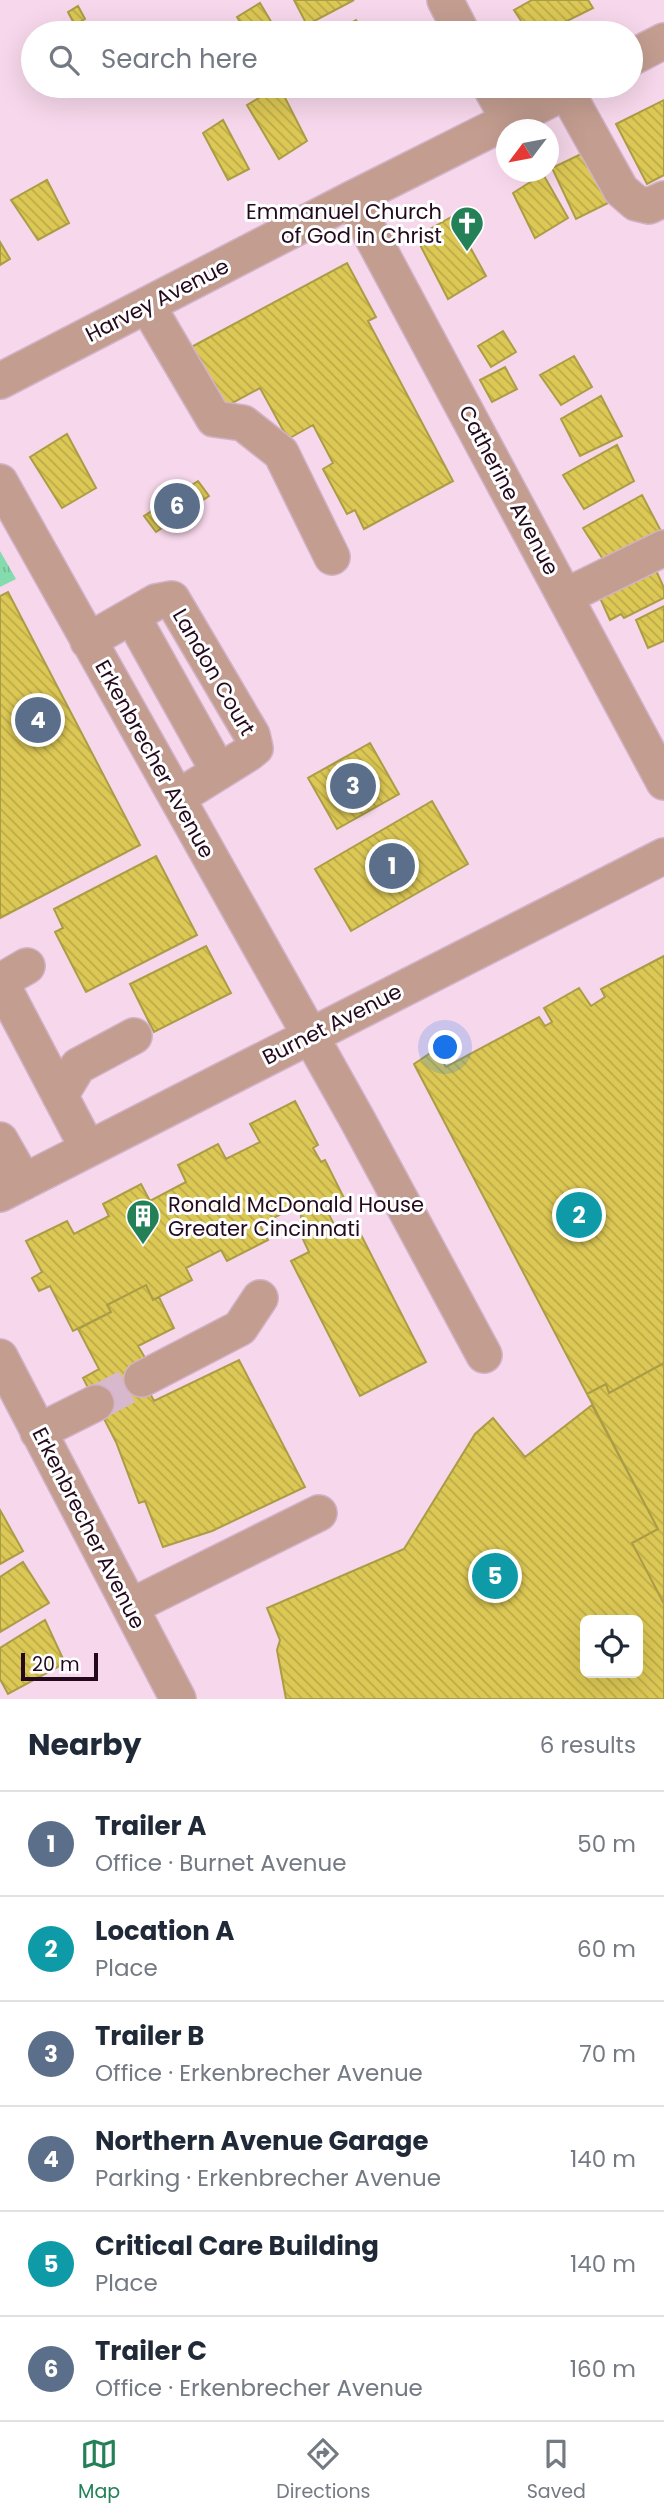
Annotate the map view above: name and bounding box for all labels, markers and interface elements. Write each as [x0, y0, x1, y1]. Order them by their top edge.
search box [21, 21, 643, 98]
icon: search [45, 41, 83, 79]
text: Search here [101, 41, 258, 77]
north arrow [496, 119, 559, 182]
place label: Emmanuel Church of God in Christ [246, 197, 442, 250]
church icon: Emmanuel Church of God in Christ [448, 204, 486, 253]
street label: Harvey Avenue [80, 251, 234, 349]
street label: Catherine Avenue [452, 400, 566, 580]
pin: 6 [154, 480, 200, 532]
street label: Landon Court [166, 603, 262, 741]
street label: Erkenbrecher Avenue [88, 655, 222, 863]
pin: 4 [15, 694, 61, 746]
pin: 3 [330, 760, 376, 812]
pin: 1 [369, 840, 415, 892]
street label: Burnet Avenue [257, 976, 407, 1072]
your location [428, 1030, 462, 1064]
pin: 2 [556, 1189, 602, 1241]
place label: Ronald McDonald House Greater Cincinnati [168, 1190, 424, 1243]
building icon: Ronald McDonald House Greater Cincinnati [124, 1197, 162, 1246]
street label: Erkenbrecher Avenue [26, 1422, 152, 1634]
pin: 5 [472, 1550, 518, 1602]
map controls [580, 1615, 643, 1678]
button: locate [580, 1615, 643, 1678]
scale bar [21, 1650, 98, 1682]
text: 20 m [32, 1651, 80, 1678]
text: Nearby [28, 1723, 142, 1766]
text: 6 results [540, 1729, 636, 1761]
text: Trailer A [95, 1808, 206, 1844]
text: 1 [47, 1828, 55, 1860]
text: 50 m [577, 1828, 636, 1860]
text: Office · Burnet Avenue [95, 1847, 347, 1879]
text: Location A [95, 1913, 234, 1949]
text: 2 [44, 1933, 58, 1965]
text: 60 m [577, 1933, 636, 1965]
text: Place [95, 1952, 158, 1984]
text: Trailer B [95, 2018, 204, 2054]
text: 3 [44, 2038, 58, 2070]
text: 70 m [579, 2038, 636, 2070]
text: Office · Erkenbrecher Avenue [95, 2057, 423, 2089]
text: Northern Avenue Garage [95, 2123, 428, 2159]
text: 4 [43, 2143, 59, 2175]
text: 140 m [570, 2143, 636, 2175]
text: Parking · Erkenbrecher Avenue [95, 2162, 441, 2194]
text: Critical Care Building [95, 2228, 379, 2264]
text: 5 [44, 2248, 58, 2280]
text: 140 m [570, 2248, 636, 2280]
text: Place [95, 2267, 158, 2299]
text: Trailer C [95, 2333, 207, 2369]
text: 6 [44, 2353, 58, 2385]
text: 160 m [570, 2353, 636, 2385]
text: Office · Erkenbrecher Avenue [95, 2372, 423, 2404]
tab: Map [78, 2435, 120, 2506]
tab: Directions [276, 2435, 371, 2506]
tab: Saved [527, 2435, 586, 2506]

